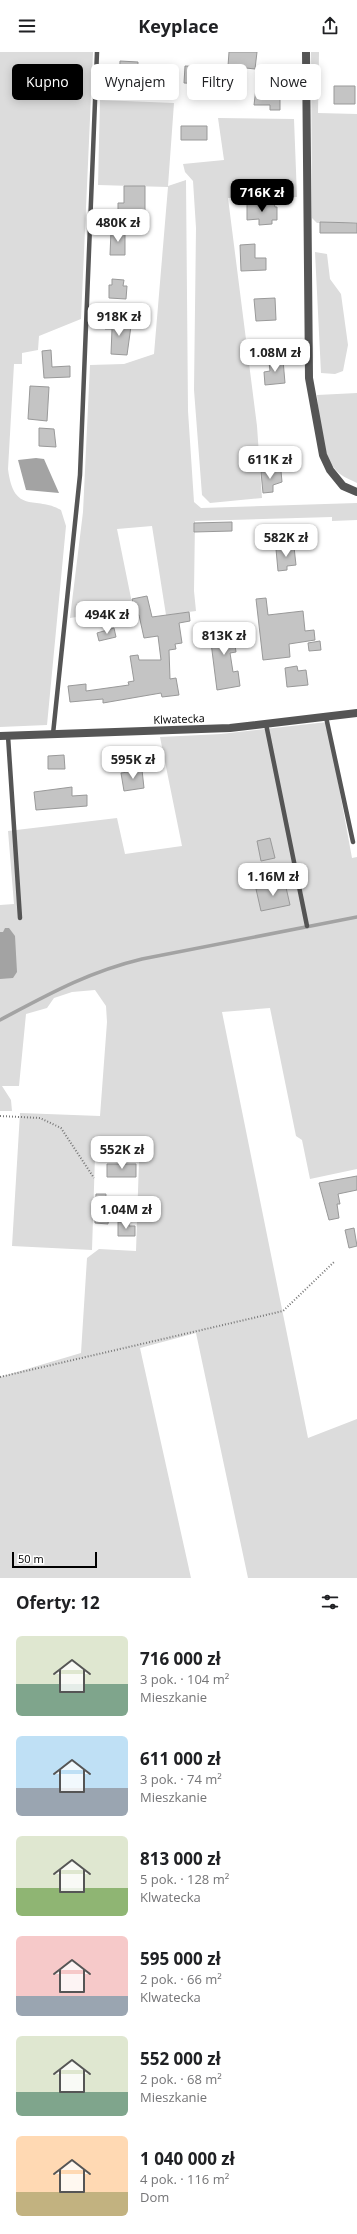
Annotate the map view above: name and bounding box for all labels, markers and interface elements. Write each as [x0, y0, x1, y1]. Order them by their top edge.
text: Keyplace [138, 14, 219, 38]
icon: menu [16, 15, 38, 37]
icon: share [319, 15, 341, 37]
chip: Kupno [12, 64, 83, 100]
chip: Wynajem [91, 64, 179, 100]
chip: Filtry [187, 64, 247, 100]
chip: Nowe [255, 64, 321, 100]
pin: 716K zł [225, 179, 299, 213]
text: 716K zł [240, 183, 284, 201]
pin: 480K zł [81, 209, 155, 243]
text: 480K zł [96, 213, 140, 231]
pin: 918K zł [82, 303, 156, 337]
text: 918K zł [97, 307, 141, 325]
pin: 1.08M zł [234, 339, 316, 373]
text: 1.08M zł [249, 343, 301, 361]
pin: 611K zł [233, 446, 307, 480]
text: 611K zł [248, 450, 292, 468]
pin: 582K zł [249, 524, 323, 558]
text: 582K zł [264, 528, 308, 546]
pin: 494K zł [70, 601, 144, 635]
text: 494K zł [85, 605, 129, 623]
pin: 813K zł [187, 622, 261, 656]
text: 813K zł [202, 626, 246, 644]
street label: Klwatecka [153, 710, 205, 727]
pin: 595K zł [96, 746, 170, 780]
text: 595K zł [111, 750, 155, 768]
pin: 1.16M zł [232, 863, 314, 897]
text: 1.16M zł [247, 867, 299, 885]
pin: 552K zł [85, 1136, 159, 1170]
text: 552K zł [100, 1140, 144, 1158]
pin: 1.04M zł [85, 1196, 167, 1230]
text: 1.04M zł [100, 1200, 152, 1218]
scale bar [12, 1550, 97, 1569]
text: 50 m [18, 1551, 44, 1566]
text: Oferty: 12 [16, 1591, 100, 1614]
icon: filters [319, 1591, 341, 1613]
text: 716 000 zł [140, 1647, 221, 1670]
icon: home [48, 1652, 96, 1700]
text: 3 pok. · 104 m² [140, 1670, 229, 1688]
text: Mieszkanie [140, 1688, 207, 1706]
text: 611 000 zł [140, 1747, 221, 1770]
icon: home [48, 1752, 96, 1800]
text: 3 pok. · 74 m² [140, 1770, 222, 1788]
text: Mieszkanie [140, 1788, 207, 1806]
text: 813 000 zł [140, 1847, 221, 1870]
icon: home [48, 1852, 96, 1900]
text: 5 pok. · 128 m² [140, 1870, 229, 1888]
text: Klwatecka [140, 1888, 201, 1906]
text: 595 000 zł [140, 1947, 221, 1970]
icon: home [48, 1952, 96, 2000]
text: 2 pok. · 66 m² [140, 1970, 222, 1988]
text: Klwatecka [140, 1988, 201, 2006]
text: 552 000 zł [140, 2047, 221, 2070]
icon: home [48, 2052, 96, 2100]
text: 2 pok. · 68 m² [140, 2070, 222, 2088]
text: Mieszkanie [140, 2088, 207, 2106]
text: 1 040 000 zł [140, 2147, 235, 2170]
icon: home [48, 2152, 96, 2200]
text: 4 pok. · 116 m² [140, 2170, 229, 2188]
text: Dom [140, 2188, 169, 2206]

